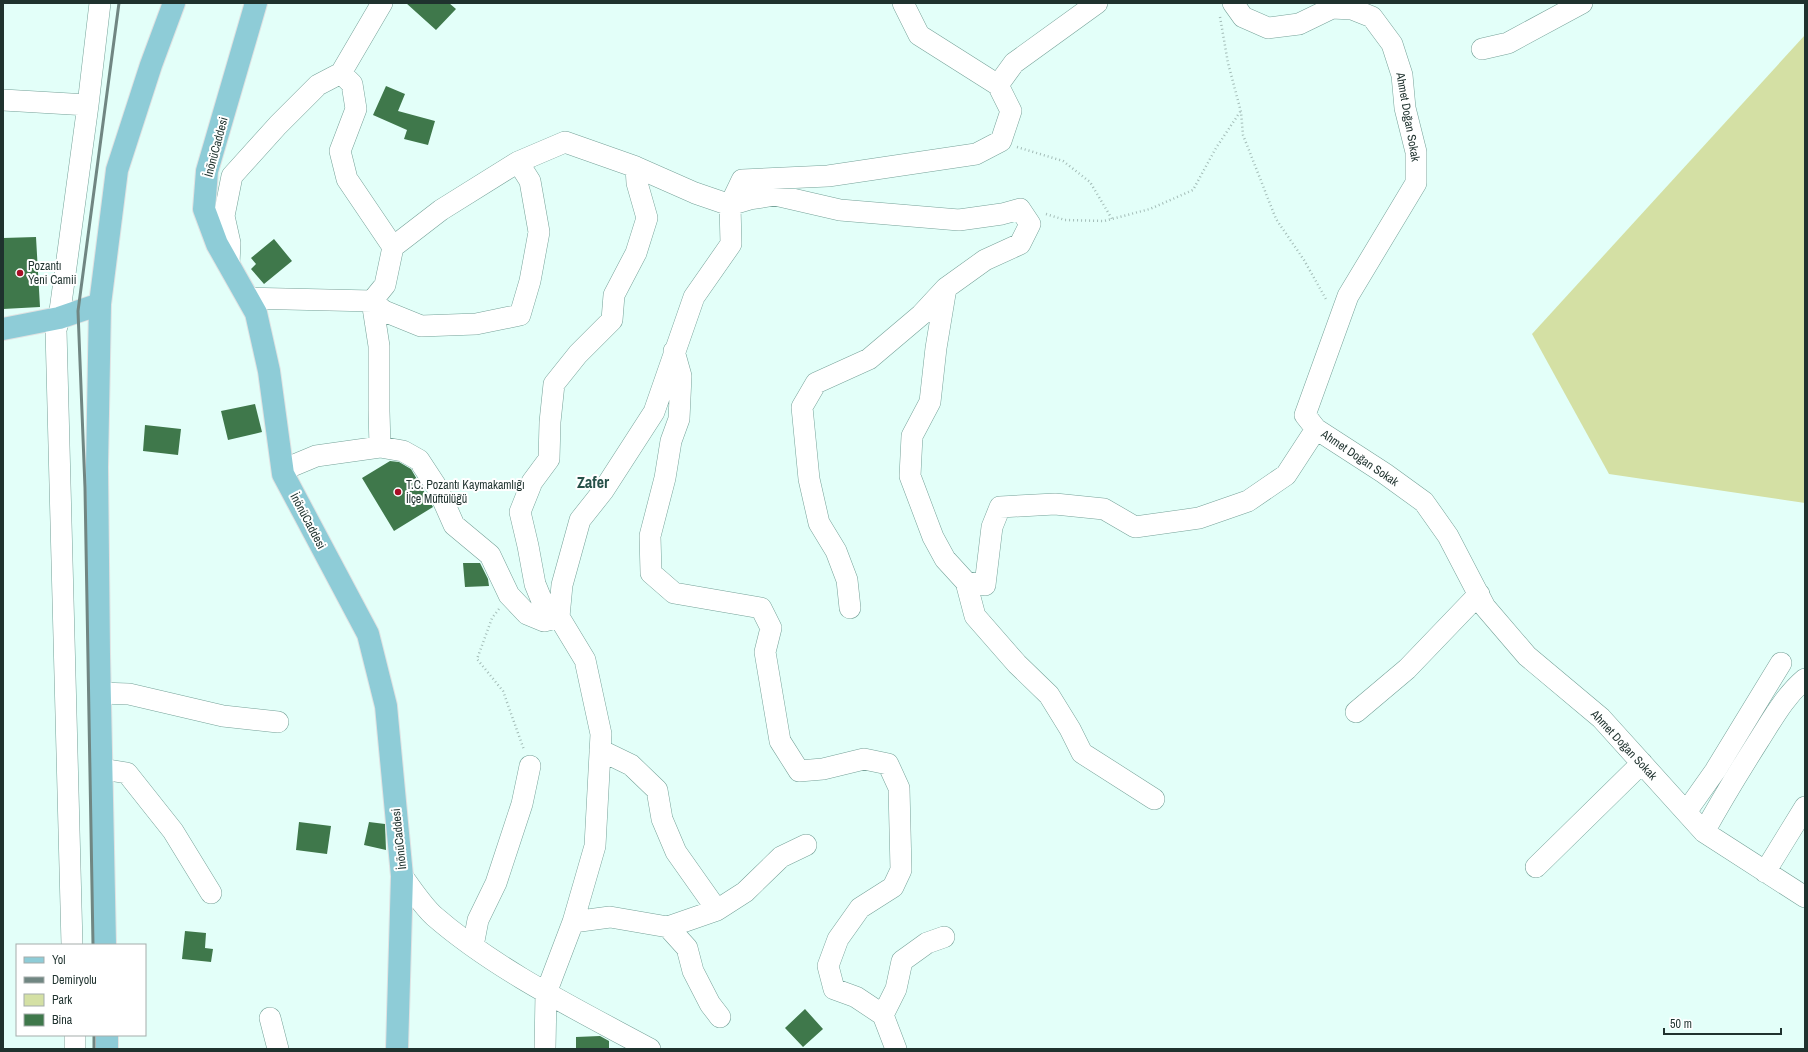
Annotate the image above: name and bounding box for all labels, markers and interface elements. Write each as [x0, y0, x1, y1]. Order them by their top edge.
street label: Ahmet Doğan Sokak [1392, 70, 1424, 163]
street label: İnönüCaddesi [200, 115, 232, 179]
place label: Pozantı Yeni Camii [28, 258, 76, 288]
marker: Pozantı Yeni Camii [15, 268, 25, 278]
street label: Ahmet Doğan Sokak [1317, 426, 1402, 490]
district label: Zafer [577, 471, 610, 493]
place label: T.C. Pozantı Kaymakamlığı İlçe Müftülüğü [406, 477, 525, 507]
marker: T.C. Pozantı Kaymakamlığı İlçe Müftülüğü [393, 487, 403, 497]
street label: İnönüCaddesi [287, 490, 329, 552]
street label: Ahmet Doğan Sokak [1587, 706, 1661, 784]
street label: İnönüCaddesi [388, 808, 410, 870]
legend [16, 944, 146, 1036]
text: Yol [52, 952, 65, 968]
text: Demiryolu [52, 972, 97, 988]
text: Park [52, 992, 72, 1008]
scale bar [1664, 1010, 1781, 1036]
text: Bina [52, 1012, 73, 1028]
text: 50 m [1670, 1016, 1692, 1032]

